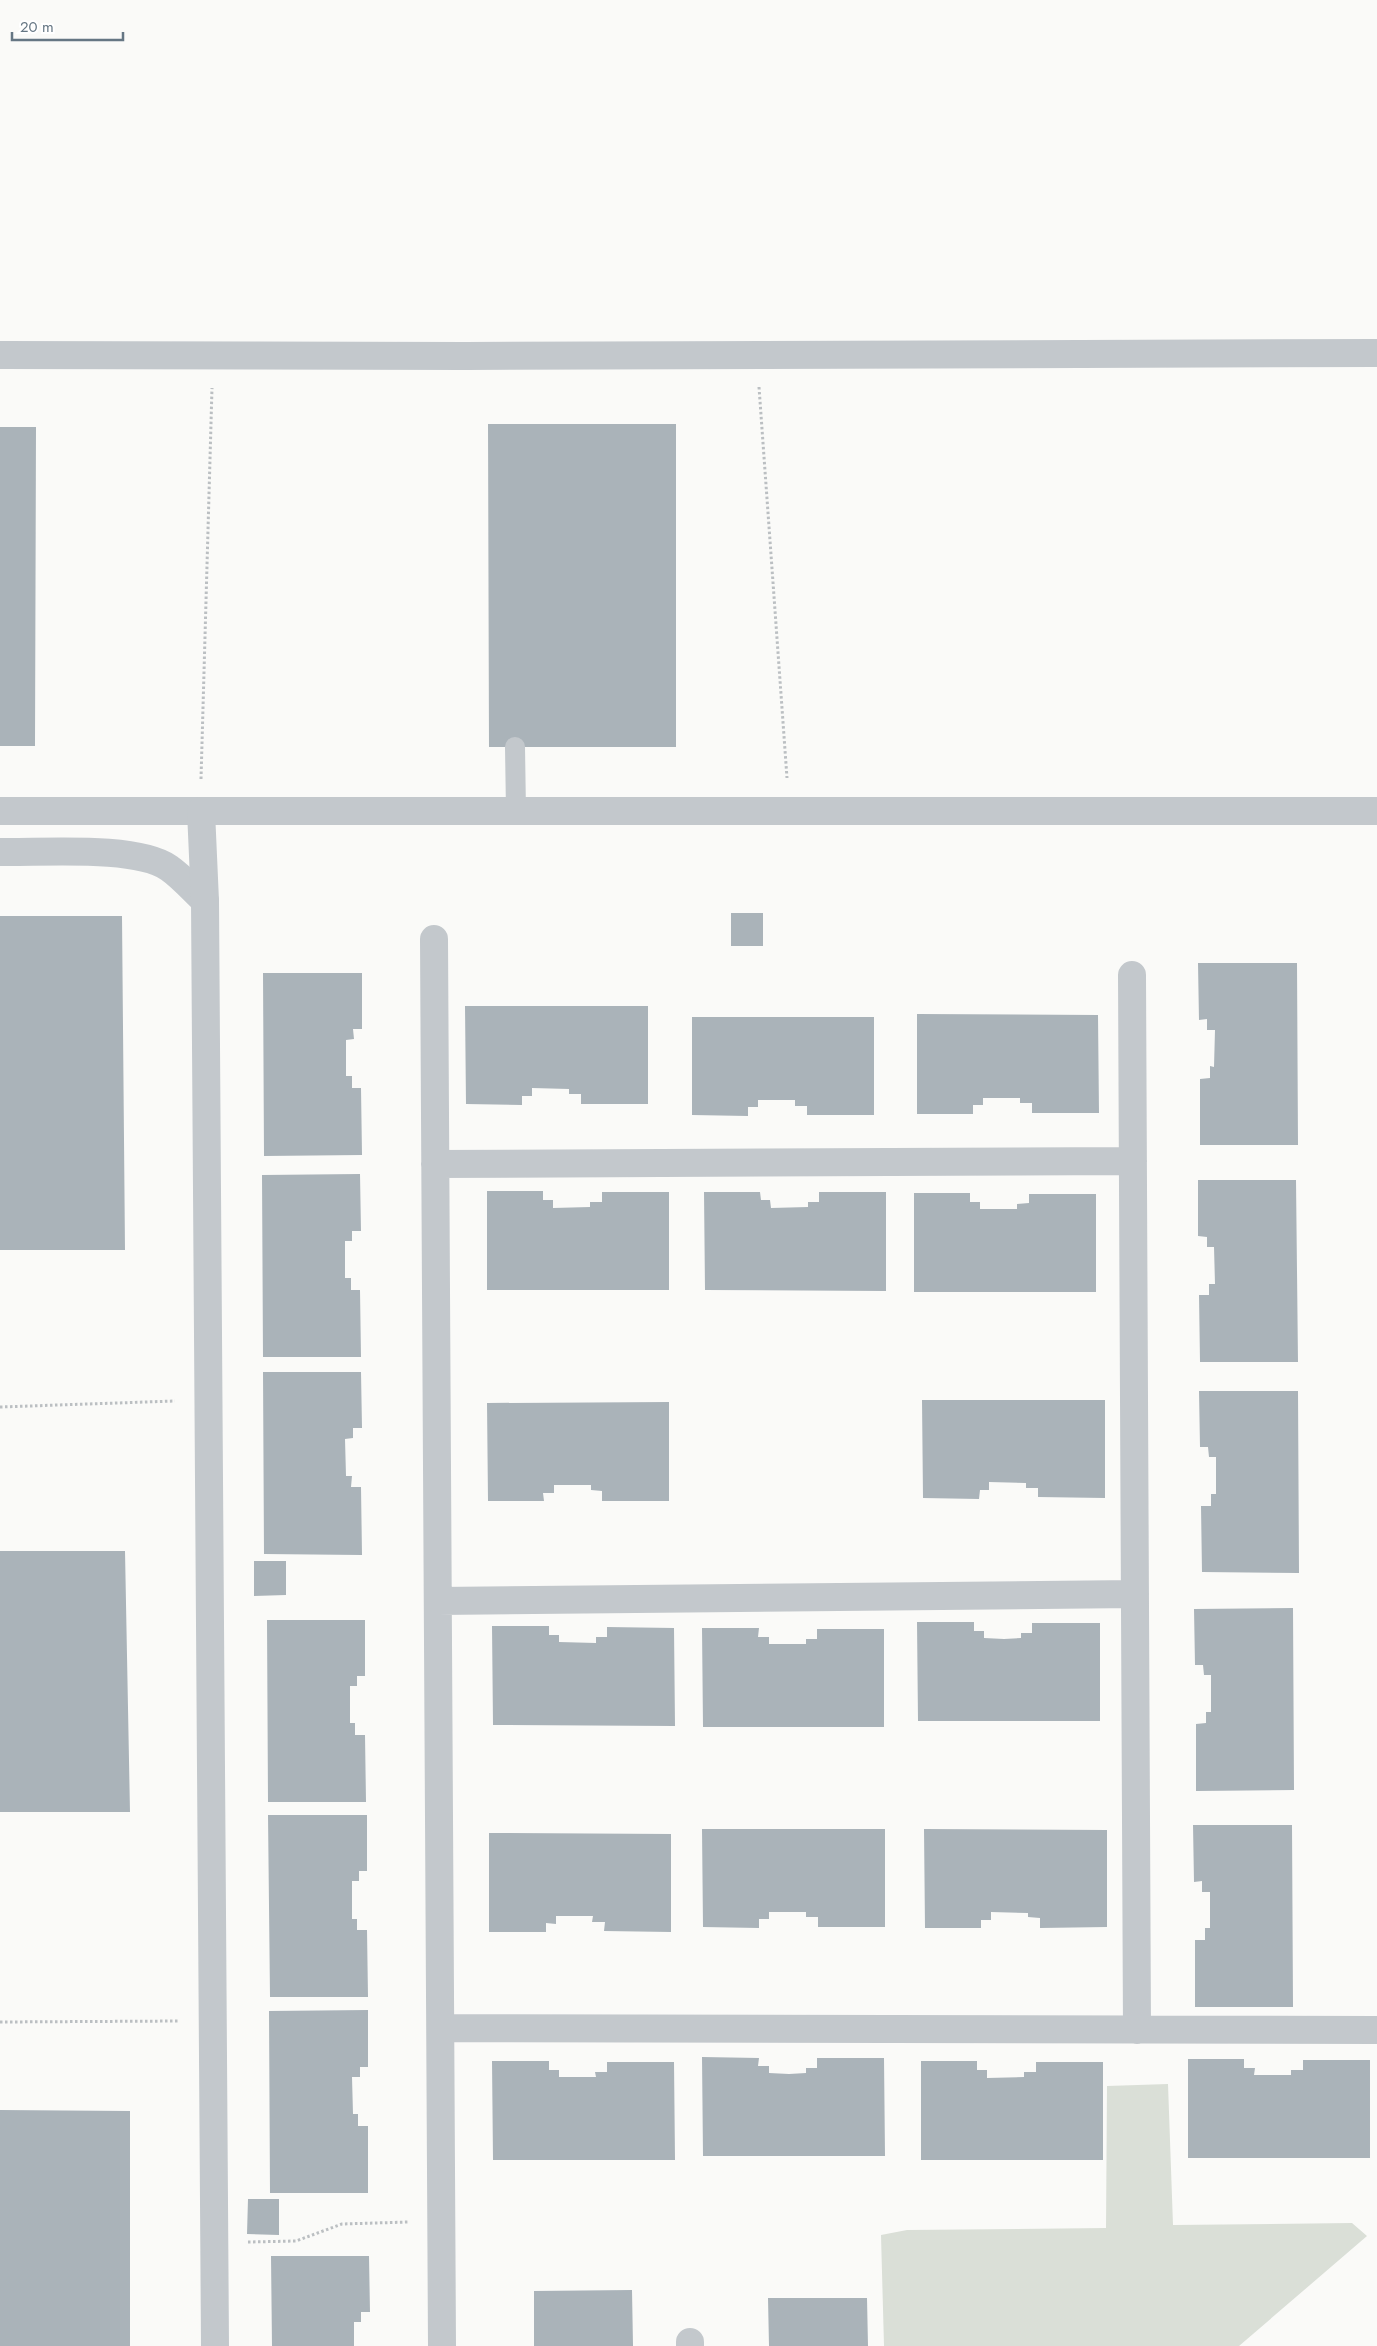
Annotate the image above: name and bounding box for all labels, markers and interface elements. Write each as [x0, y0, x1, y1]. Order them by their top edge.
scale bar [12, 10, 124, 42]
text: 20 m [20, 16, 54, 38]

